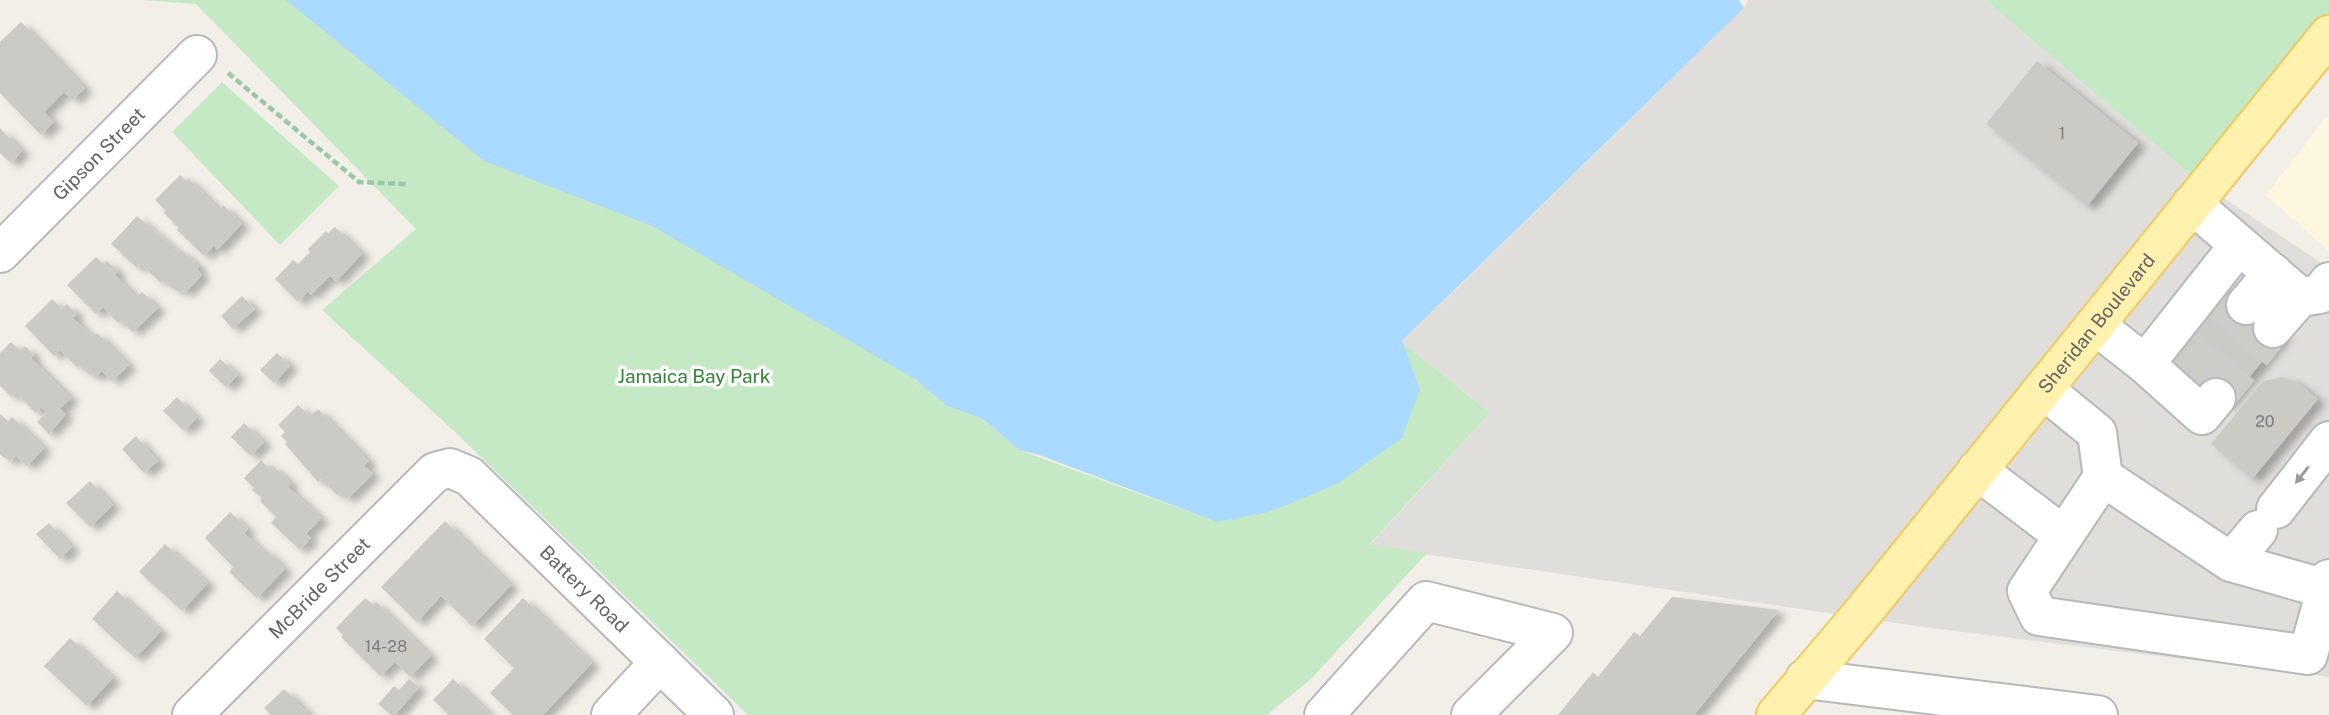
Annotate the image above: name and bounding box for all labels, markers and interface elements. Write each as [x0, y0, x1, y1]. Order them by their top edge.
street label: Gipson Street [48, 103, 149, 205]
house number: 1 [2059, 124, 2065, 143]
street label: Sheridan Boulevard [2033, 249, 2159, 398]
park label: Jamaica Bay Park [618, 365, 771, 387]
house number: 20 [2255, 412, 2275, 431]
one-way arrow [2295, 466, 2310, 484]
street label: McBride Street [264, 533, 374, 643]
street label: Battery Road [536, 541, 633, 636]
house number: 14-28 [365, 637, 407, 656]

